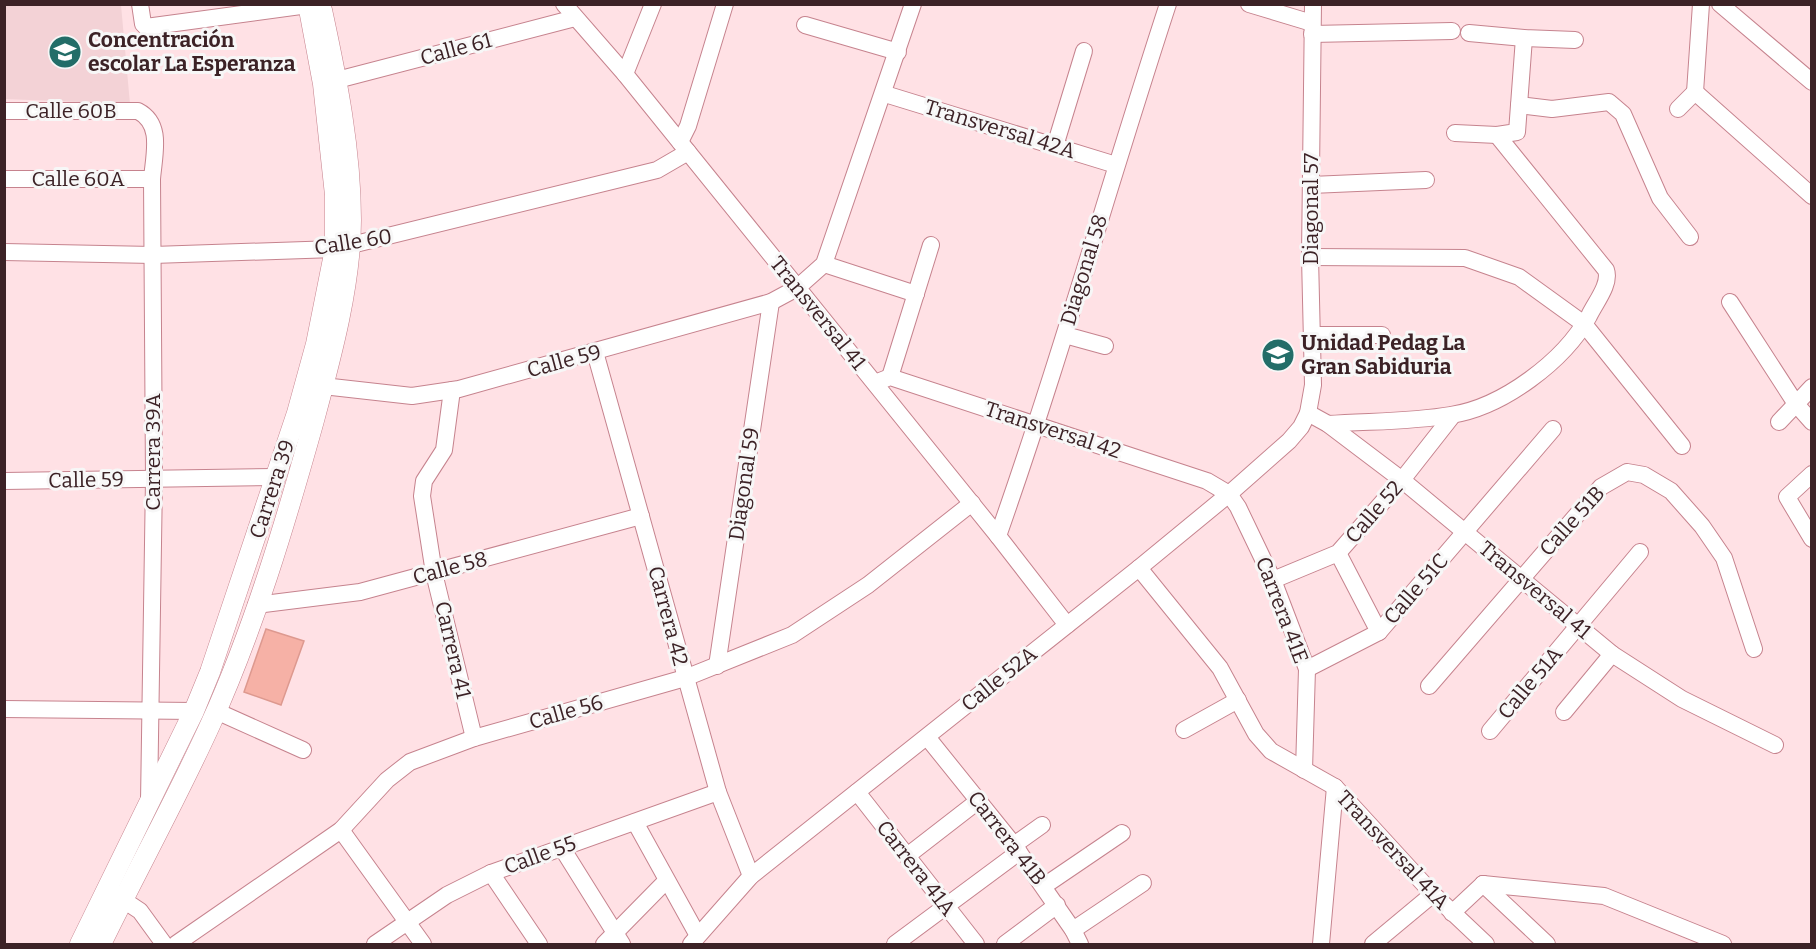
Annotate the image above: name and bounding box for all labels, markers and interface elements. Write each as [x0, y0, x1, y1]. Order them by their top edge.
place label: Concentración escolar La Esperanza [88, 27, 296, 77]
street label: Calle 61 [417, 27, 495, 71]
school or university icon: Concentración escolar La Esperanza [47, 34, 83, 70]
street label: Transversal 42A [921, 94, 1079, 164]
street label: Calle 60B [25, 98, 117, 124]
street label: Diagonal 57 [1298, 152, 1324, 265]
street label: Calle 60A [31, 166, 125, 192]
street label: Diagonal 58 [1055, 211, 1113, 329]
street label: Calle 60 [312, 223, 394, 261]
street label: Transversal 41 [764, 251, 872, 375]
place label: Unidad Pedag La Gran Sabiduria [1301, 330, 1465, 380]
school or university icon: Unidad Pedag La Gran Sabiduria [1260, 337, 1296, 373]
street label: Calle 59 [524, 339, 604, 383]
street label: Carrera 39A [140, 393, 166, 511]
street label: Transversal 42 [982, 396, 1124, 464]
street label: Diagonal 59 [723, 426, 765, 542]
street label: Carrera 39 [244, 436, 300, 542]
street label: Calle 59 [48, 466, 124, 494]
street label: Calle 52 [1340, 475, 1408, 549]
street label: Calle 51B [1534, 481, 1610, 561]
street label: Transversal 41 [1474, 535, 1597, 645]
street label: Calle 58 [410, 546, 490, 590]
street label: Calle 51C [1378, 548, 1454, 630]
street label: Carrera 41E [1250, 553, 1314, 667]
street label: Carrera 42 [642, 563, 694, 669]
street label: Carrera 41 [429, 599, 477, 702]
street label: Calle 52A [956, 641, 1042, 717]
street label: Calle 51A [1492, 641, 1568, 725]
street label: Calle 56 [526, 689, 606, 735]
street label: Transversal 41A [1331, 785, 1455, 915]
street label: Carrera 41B [962, 786, 1052, 890]
street label: Carrera 41A [871, 815, 961, 921]
street label: Calle 55 [500, 830, 580, 880]

